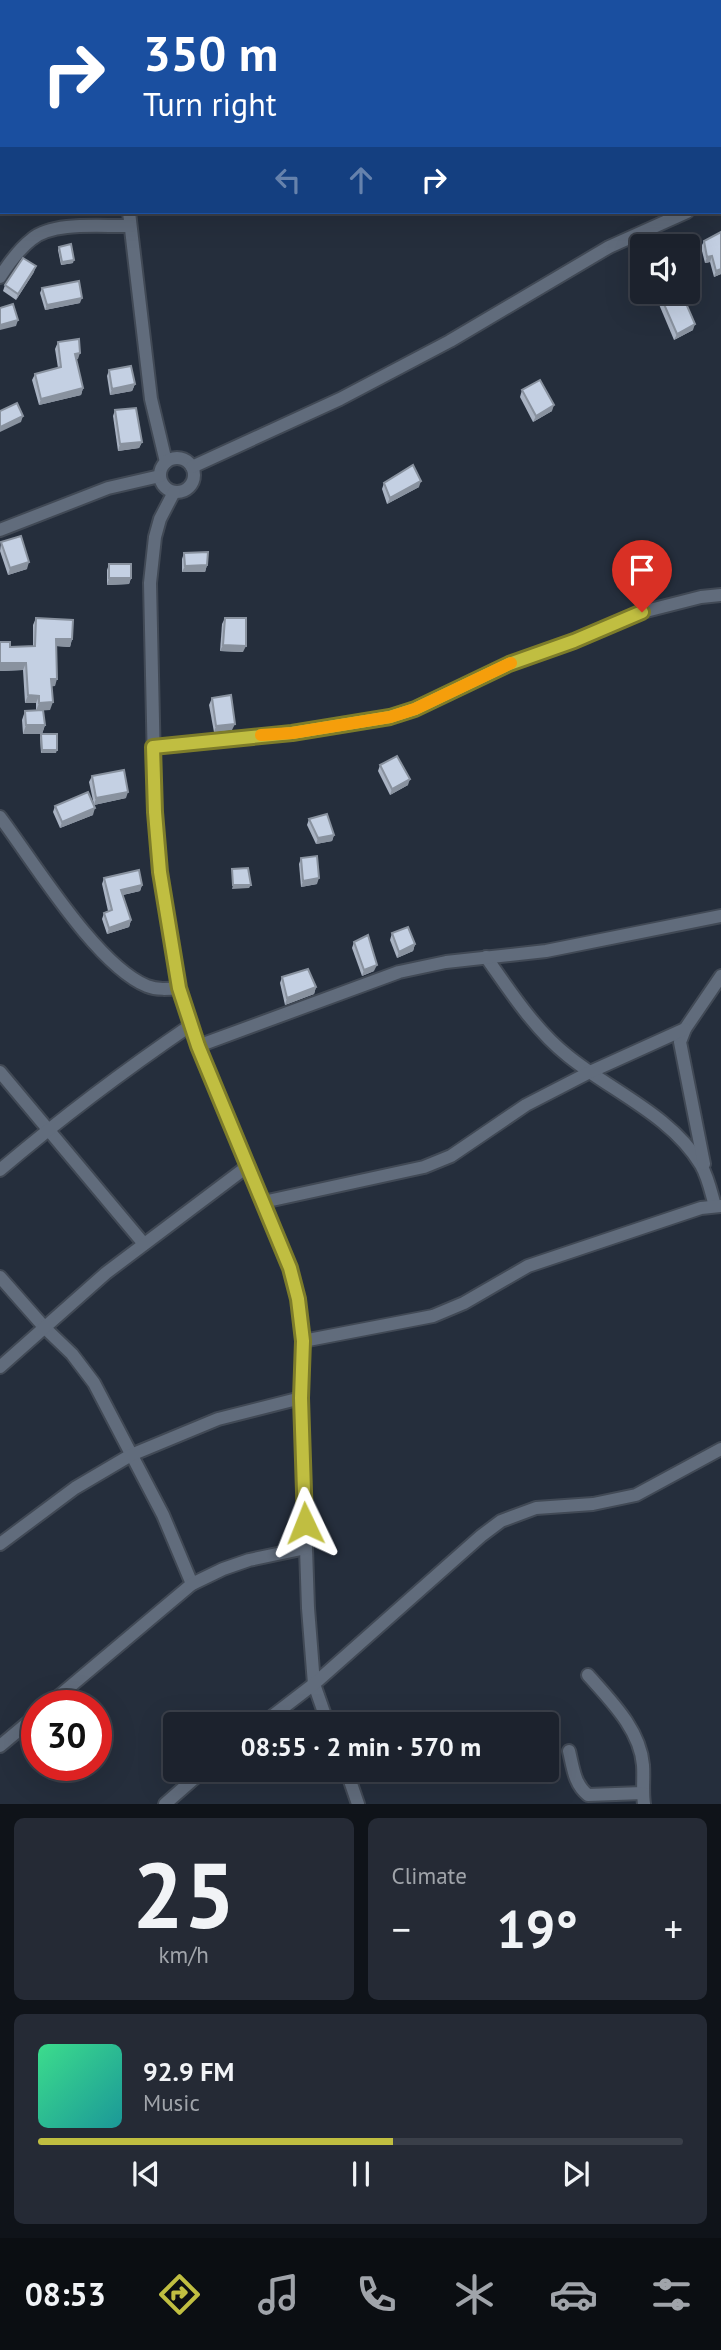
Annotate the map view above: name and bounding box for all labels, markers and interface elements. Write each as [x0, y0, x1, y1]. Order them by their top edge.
text: 350 m [143, 21, 278, 85]
icon: right [28, 28, 119, 119]
text: Turn right [143, 83, 277, 125]
icon: left [269, 161, 307, 199]
icon: ahead [342, 161, 380, 199]
icon: right [415, 161, 453, 199]
map controls [630, 234, 700, 304]
button: sound [630, 234, 700, 304]
pin [612, 540, 672, 612]
icon: arrive [623, 551, 661, 589]
position arrow [268, 1486, 342, 1560]
speed limit sign: 30 [21, 1690, 112, 1781]
text: 08:55 · 2 min · 570 m [241, 1730, 481, 1763]
text: 25 [132, 1835, 235, 1953]
text: Climate [392, 1861, 467, 1890]
text: 19° [496, 1895, 578, 1962]
text: − [392, 1904, 411, 1953]
text: + [664, 1904, 683, 1953]
text: km/h [159, 1940, 209, 1969]
text: 92.9 FM [143, 2055, 234, 2088]
text: Music [143, 2088, 200, 2117]
icon: previous [127, 2155, 165, 2193]
icon: pause [342, 2155, 380, 2193]
icon: next [557, 2155, 595, 2193]
icon: directions [155, 2270, 204, 2319]
icon: music [254, 2270, 303, 2319]
icon: phone [352, 2270, 401, 2319]
icon: climate [450, 2270, 499, 2319]
icon: car [549, 2270, 598, 2319]
icon: filters [647, 2270, 696, 2319]
text: 08:53 [25, 2273, 106, 2315]

